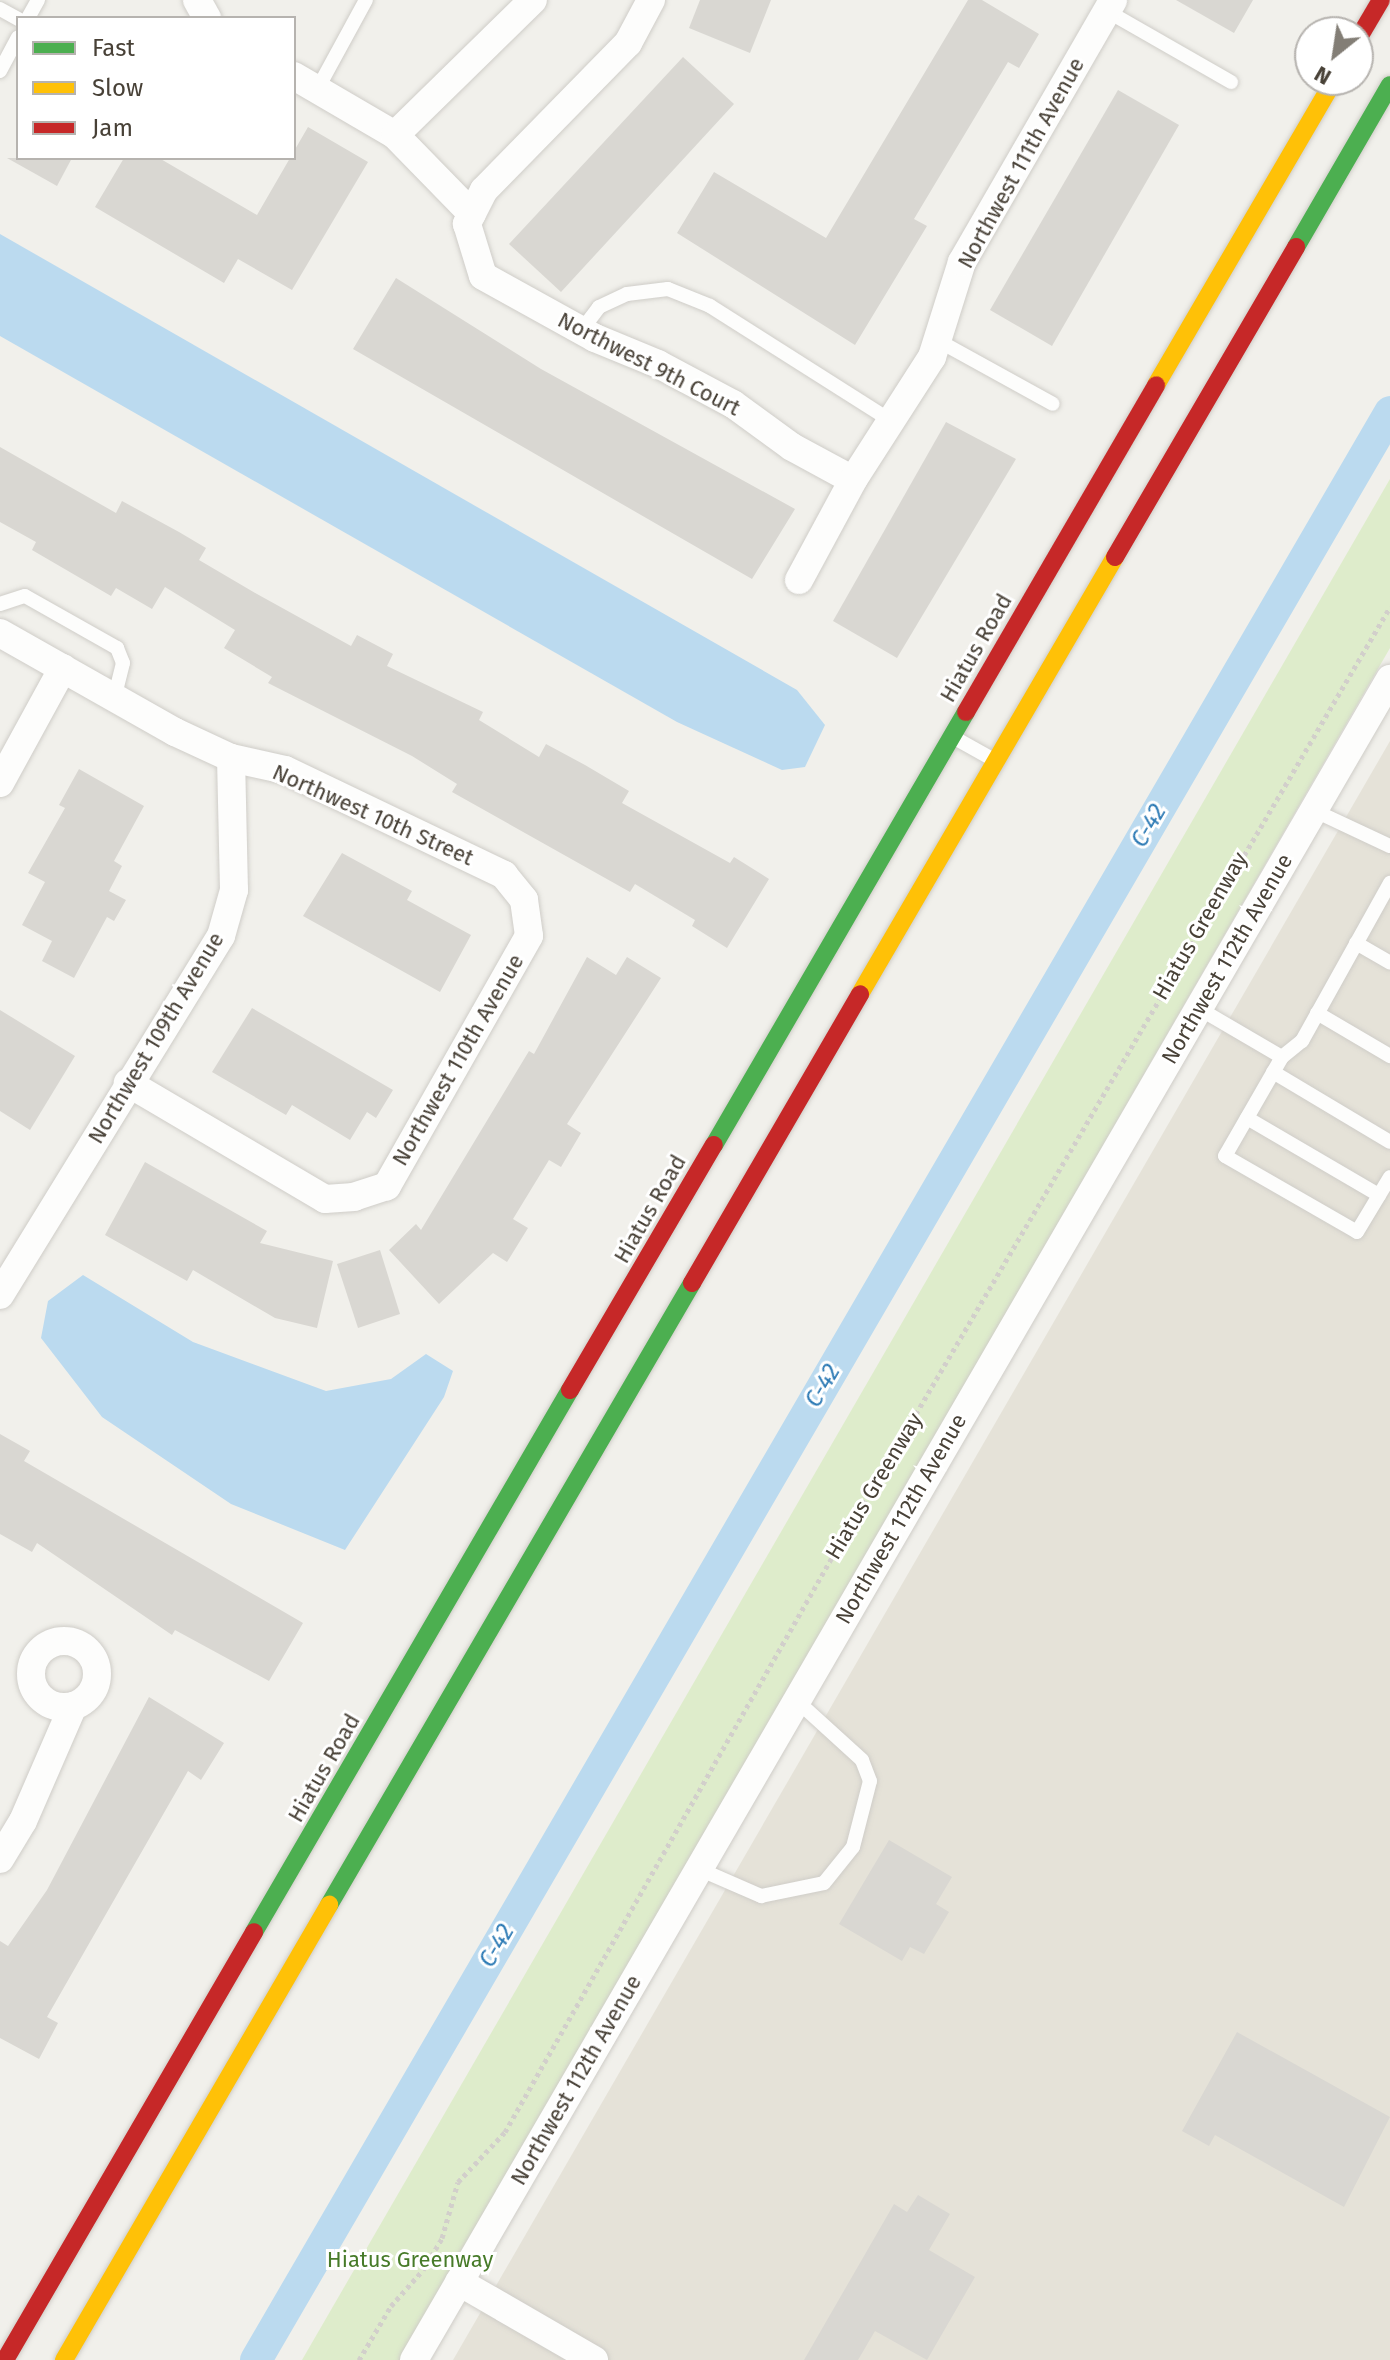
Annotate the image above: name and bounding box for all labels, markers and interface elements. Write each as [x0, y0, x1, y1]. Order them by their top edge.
legend [16, 16, 296, 160]
north arrow [1294, 16, 1374, 96]
text: Fast [92, 34, 135, 62]
street label: Northwest 111th Avenue [952, 53, 1090, 273]
text: N [1310, 60, 1336, 91]
text: Slow [92, 74, 143, 102]
text: Jam [92, 114, 133, 142]
street label: Northwest 9th Court [553, 307, 745, 421]
street label: Hiatus Road [934, 589, 1018, 707]
street label: Northwest 10th Street [268, 759, 478, 871]
water label: C-42 [1125, 799, 1173, 853]
street label: Hiatus Greenway [1147, 847, 1253, 1005]
street label: Northwest 112th Avenue [1156, 849, 1298, 1069]
street label: Northwest 109th Avenue [82, 928, 230, 1148]
street label: Northwest 110th Avenue [387, 950, 529, 1170]
street label: Hiatus Road [608, 1150, 692, 1268]
water label: C-42 [799, 1359, 847, 1413]
street label: Hiatus Greenway [820, 1408, 928, 1564]
street label: Northwest 112th Avenue [830, 1409, 972, 1629]
street label: Hiatus Road [282, 1709, 366, 1827]
water label: C-42 [473, 1919, 521, 1973]
street label: Northwest 112th Avenue [505, 1970, 647, 2190]
park label: Hiatus Greenway [327, 2247, 493, 2273]

